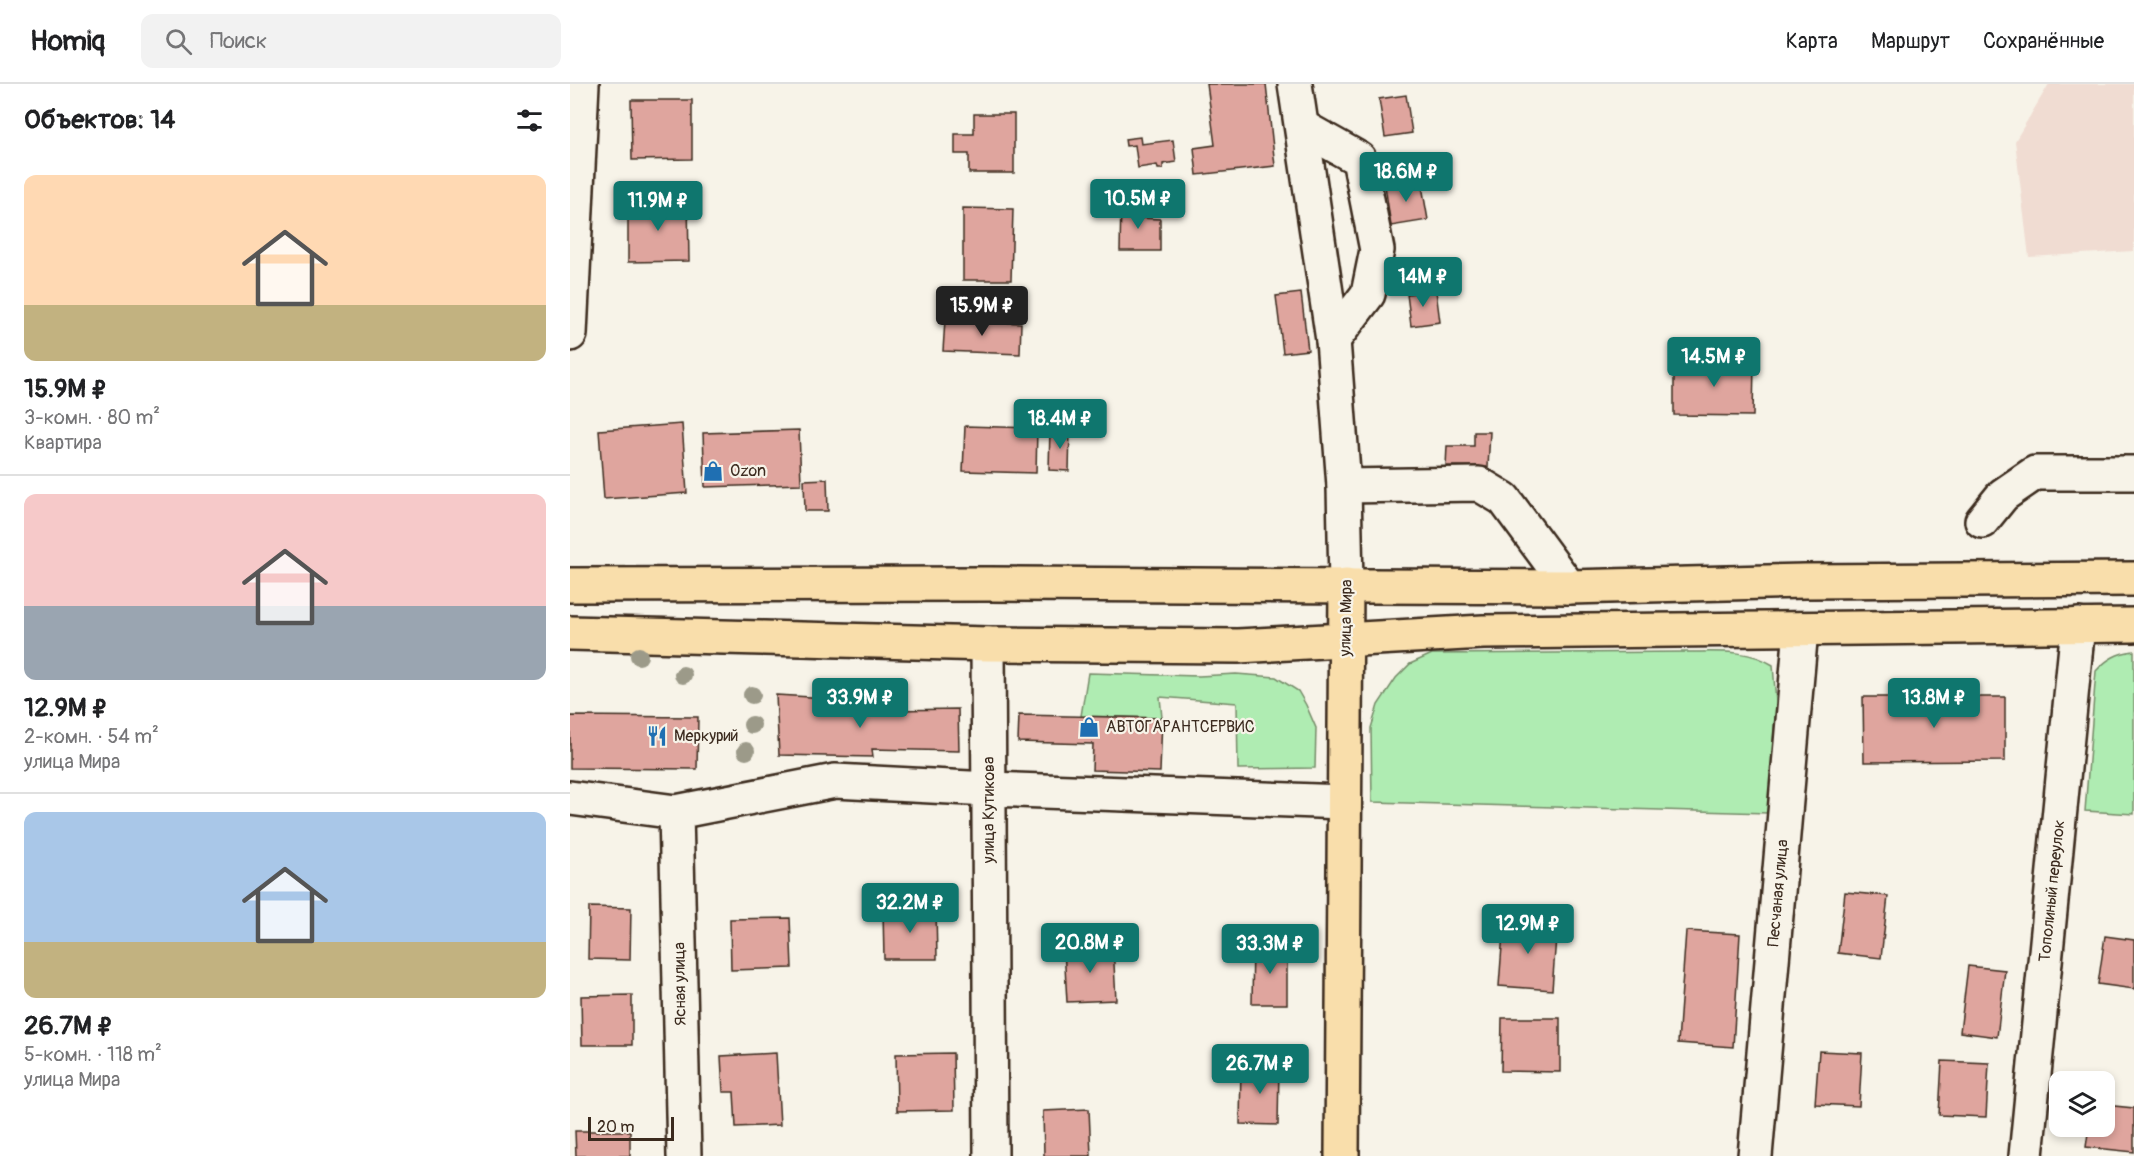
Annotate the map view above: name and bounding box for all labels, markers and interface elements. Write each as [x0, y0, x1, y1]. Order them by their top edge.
search box [141, 14, 561, 68]
text: Homiq [30, 24, 105, 59]
icon: search [162, 25, 195, 58]
text: Поиск [210, 27, 267, 55]
text: Карта [1786, 28, 1838, 55]
text: Маршрут [1871, 28, 1950, 55]
text: Сохранённые [1983, 28, 2104, 55]
text: Объектов: 14 [24, 104, 175, 136]
icon: filters [513, 104, 546, 137]
pin: 18.6M ₽ [1351, 152, 1461, 203]
text: 18.6M ₽ [1374, 159, 1438, 184]
pin: 10.5M ₽ [1083, 179, 1193, 230]
pin: 11.9M ₽ [603, 181, 713, 232]
text: 10.5M ₽ [1104, 186, 1172, 211]
text: 11.9M ₽ [627, 188, 689, 213]
icon: home [231, 214, 339, 322]
pin: 14M ₽ [1381, 257, 1465, 308]
text: 14M ₽ [1398, 264, 1448, 289]
pin: 15.9M ₽ [927, 286, 1037, 337]
text: 15.9M ₽ [950, 293, 1014, 318]
pin: 14.5M ₽ [1659, 337, 1769, 388]
text: 14.5M ₽ [1681, 344, 1747, 369]
text: 15.9M ₽ [24, 373, 107, 405]
pin: 18.4M ₽ [1005, 399, 1115, 450]
text: 3-комн. · 80 m² [24, 405, 160, 430]
text: 18.4M ₽ [1028, 406, 1092, 431]
text: Квартира [24, 430, 102, 455]
shop icon: Ozon [701, 459, 725, 483]
place label: Ozon [730, 461, 766, 481]
icon: home [231, 533, 339, 641]
street label: улица Мира [1335, 579, 1357, 658]
pin: 33.9M ₽ [805, 678, 915, 729]
pin: 13.8M ₽ [1879, 678, 1989, 729]
text: 33.9M ₽ [826, 685, 894, 710]
text: 13.8M ₽ [1902, 685, 1966, 710]
text: 12.9M ₽ [24, 692, 108, 724]
shop icon: АВТОГАРАНТСЕРВИС [1077, 715, 1101, 739]
place label: АВТОГАРАНТСЕРВИС [1106, 717, 1255, 737]
text: 2-комн. · 54 m² [24, 724, 159, 749]
restaurant icon: Меркурий [645, 724, 669, 748]
place label: Меркурий [674, 726, 738, 746]
text: улица Мира [24, 749, 120, 774]
street label: улица Кутикова [979, 757, 999, 864]
street label: Тополиный переулок [2035, 819, 2069, 963]
street label: Песчаная улица [1763, 839, 1793, 947]
icon: home [231, 851, 339, 959]
pin: 32.2M ₽ [855, 883, 965, 934]
text: 32.2M ₽ [876, 890, 944, 915]
pin: 12.9M ₽ [1473, 904, 1583, 955]
text: 12.9M ₽ [1496, 911, 1560, 936]
pin: 20.8M ₽ [1035, 923, 1145, 974]
pin: 33.3M ₽ [1215, 924, 1325, 975]
text: 20.8M ₽ [1055, 930, 1125, 955]
text: 33.3M ₽ [1236, 931, 1304, 956]
street label: Ясная улица [669, 942, 691, 1026]
text: 26.7M ₽ [24, 1010, 113, 1042]
text: 5-комн. · 118 m² [24, 1042, 162, 1067]
pin: 26.7M ₽ [1205, 1044, 1315, 1095]
text: 26.7M ₽ [1226, 1051, 1294, 1076]
text: улица Мира [24, 1067, 120, 1092]
map controls [2049, 1071, 2115, 1137]
button: layers [2049, 1071, 2115, 1137]
scale bar [588, 1114, 674, 1142]
text: 20 m [597, 1117, 635, 1137]

